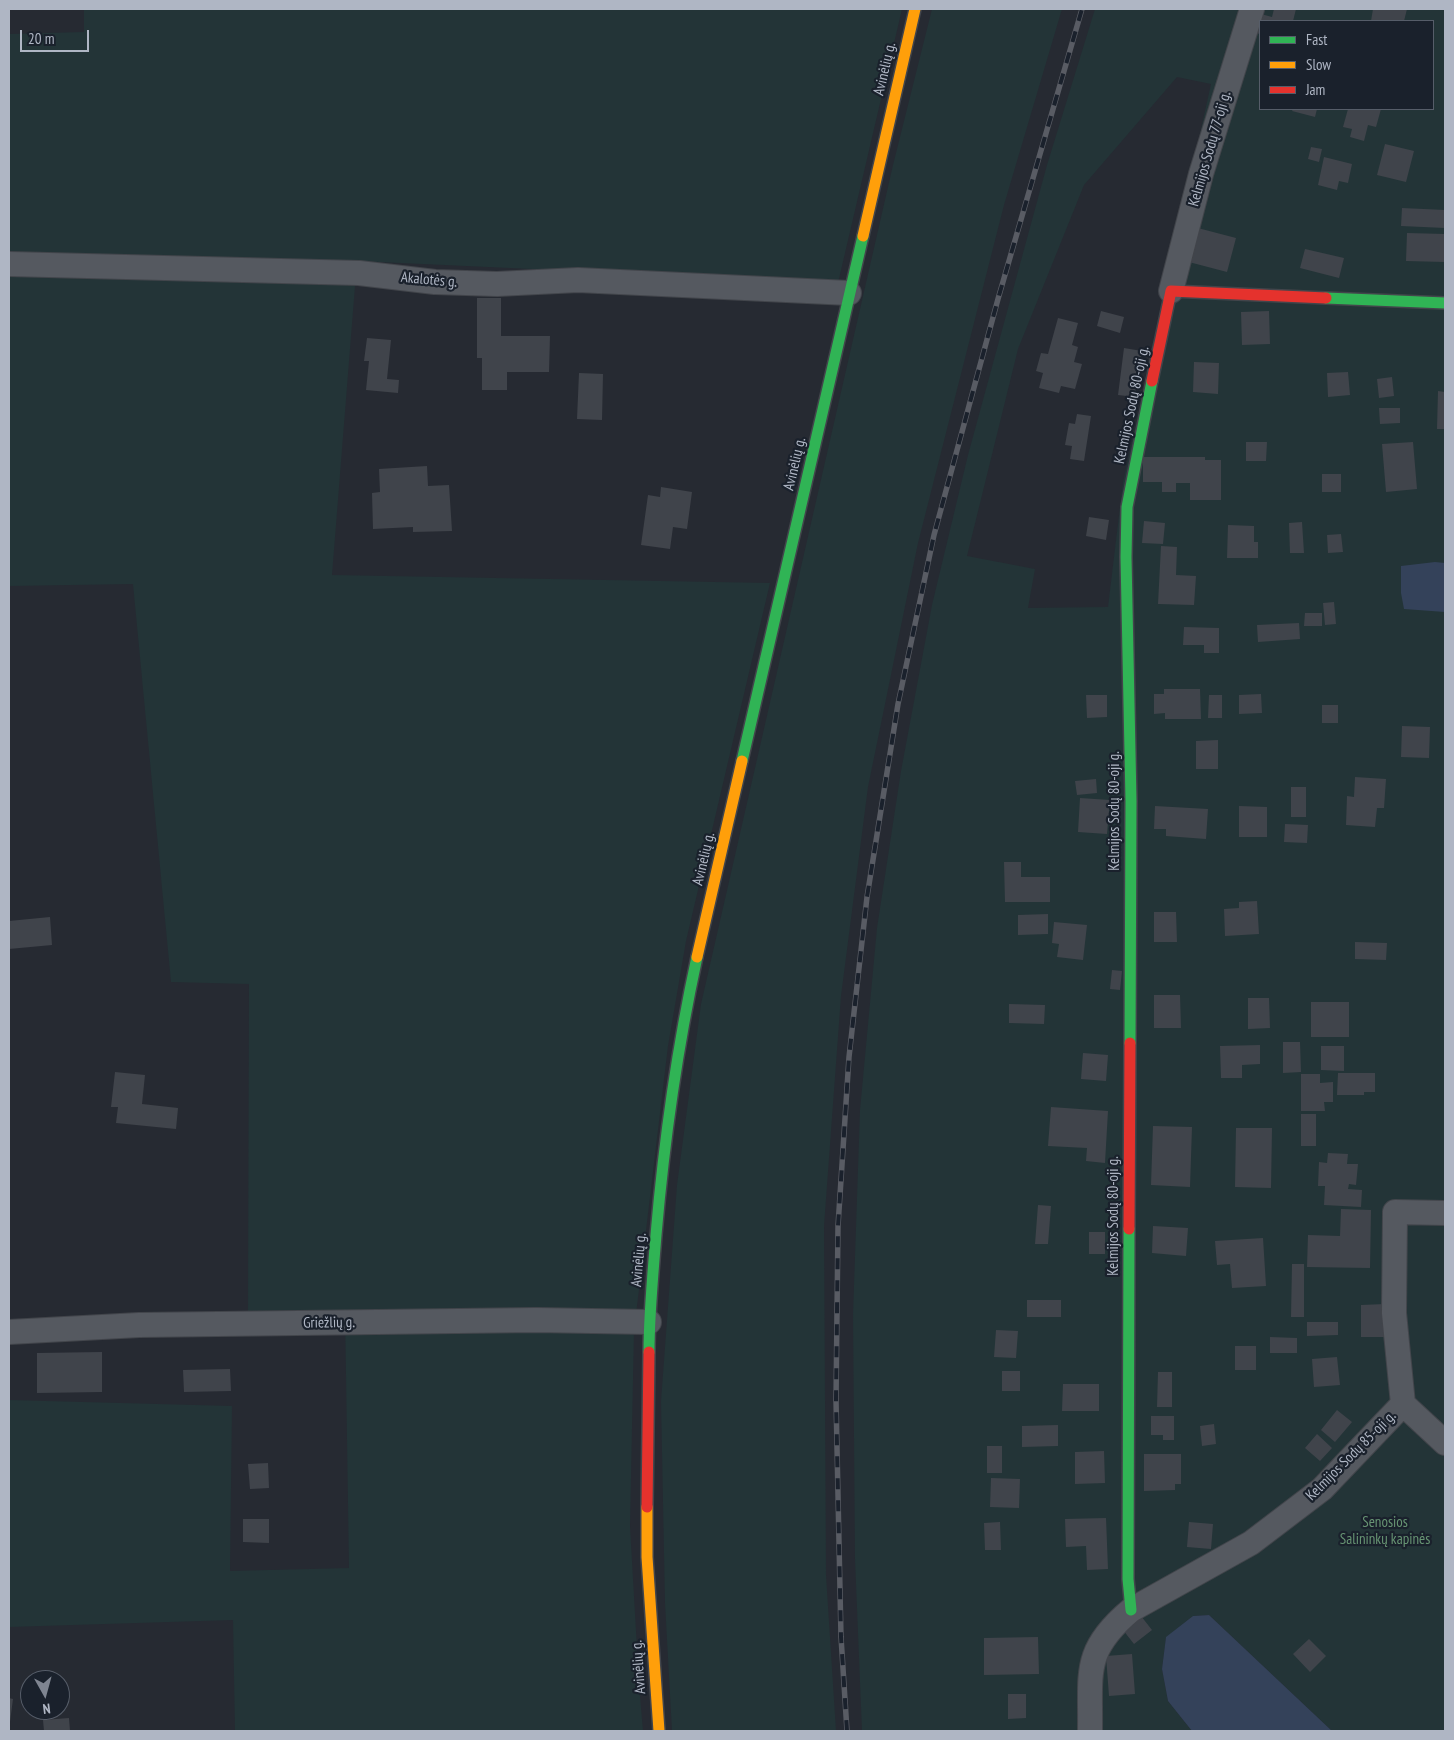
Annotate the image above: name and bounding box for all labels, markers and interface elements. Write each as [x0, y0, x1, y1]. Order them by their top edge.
scale bar [22, 20, 91, 52]
legend [1259, 20, 1434, 110]
text: 20 m [28, 29, 54, 48]
text: Fast [1306, 30, 1327, 49]
street label: Avinėlių g. [870, 41, 900, 97]
text: Slow [1306, 55, 1331, 74]
text: Jam [1306, 80, 1325, 99]
street label: Kelmijos Sodų 77-oji g. [1185, 89, 1235, 209]
street label: Akalotės g. [400, 269, 458, 291]
street label: Kelmijos Sodų 80-oji g. [1111, 345, 1153, 465]
street label: Avinėlių g. [780, 436, 810, 492]
street label: Kelmijos Sodų 80-oji g. [1106, 751, 1124, 871]
street label: Avinėlių g. [689, 831, 719, 887]
street label: Kelmijos Sodų 80-oji g. [1105, 1156, 1123, 1276]
street label: Avinėlių g. [628, 1232, 650, 1288]
street label: Griežlių g. [303, 1314, 355, 1332]
street label: Kelmijos Sodų 85-oji g. [1302, 1407, 1400, 1505]
park label: Senosios Salininkų kapinės [1340, 1514, 1430, 1549]
street label: Avinėlių g. [628, 1639, 650, 1695]
north arrow [20, 1670, 70, 1720]
text: N [42, 1700, 52, 1718]

